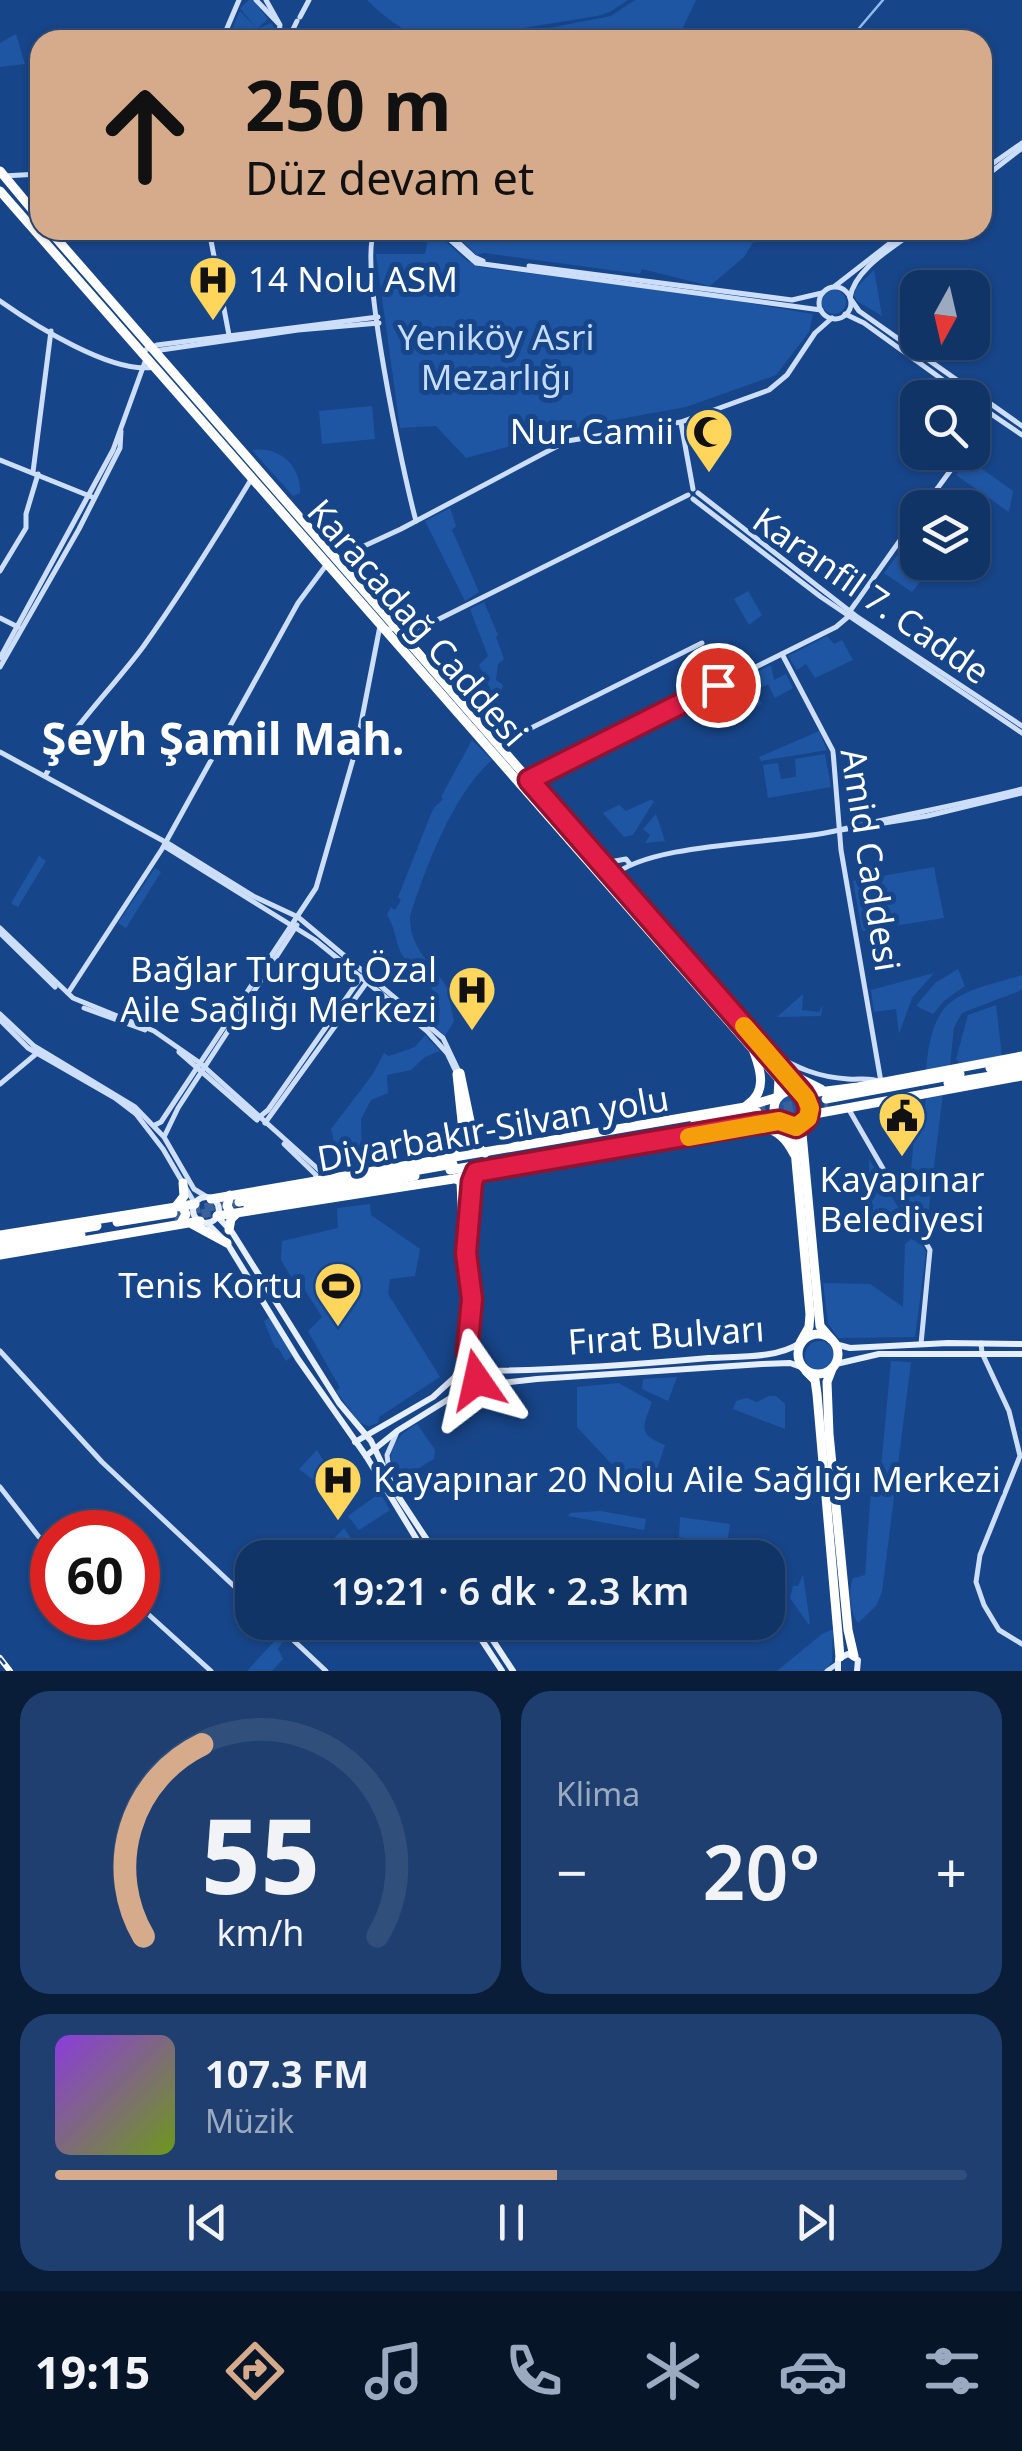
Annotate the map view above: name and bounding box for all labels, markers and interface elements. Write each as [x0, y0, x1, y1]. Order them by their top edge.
text: 250 m [245, 56, 452, 152]
icon: ahead [80, 70, 210, 200]
text: Düz devam et [245, 147, 534, 208]
hospital icon: 14 Nolu ASM [187, 254, 239, 322]
place label: 14 Nolu ASM [248, 255, 458, 302]
north arrow [900, 270, 990, 360]
map controls [900, 270, 990, 580]
park label: Yeniköy Asri Mezarlığı [397, 313, 595, 400]
button: search [900, 380, 990, 470]
mosque icon: Nur Camii [683, 406, 735, 474]
place label: Nur Camii [510, 407, 674, 454]
street label: Karacadağ Caddesi [298, 488, 539, 756]
button: layers [900, 490, 990, 580]
street label: Karanfil 7. Cadde [744, 496, 999, 694]
pin [676, 643, 761, 728]
icon: arrive [691, 658, 746, 713]
district label: Şeyh Şamil Mah. [42, 707, 404, 768]
street label: Amid Caddesi [831, 745, 912, 975]
place label: Bağlar Turgut Özal Aile Sağlığı Merkezi [120, 945, 437, 1032]
hospital icon: Bağlar Turgut Özal Aile Sağlığı Merkezi [446, 964, 498, 1032]
street label: Diyarbakır-Silvan yolu [313, 1073, 672, 1182]
public building icon: Kayapınar Belediyesi [876, 1090, 928, 1158]
place label: Kayapınar Belediyesi [819, 1155, 985, 1242]
sports icon: Tenis Kortu [312, 1260, 364, 1328]
place label: Tenis Kortu [118, 1261, 303, 1308]
street label: Fırat Bulvarı [566, 1304, 766, 1365]
position arrow [425, 1328, 529, 1432]
hospital icon: Kayapınar 20 Nolu Aile Sağlığı Merkezi [312, 1454, 364, 1522]
place label: Kayapınar 20 Nolu Aile Sağlığı Merkezi [373, 1455, 1001, 1502]
speed limit sign: 60 [30, 1510, 160, 1640]
text: 19:21 · 6 dk · 2.3 km [331, 1564, 689, 1616]
text: Klima [556, 1772, 640, 1815]
text: 55 [201, 1783, 320, 1924]
text: 20° [703, 1820, 820, 1922]
text: − [556, 1834, 587, 1909]
text: + [936, 1834, 967, 1909]
text: km/h [217, 1908, 304, 1956]
text: 107.3 FM [205, 2047, 369, 2099]
text: Müzik [205, 2099, 294, 2142]
icon: previous [180, 2195, 235, 2250]
icon: pause [484, 2195, 539, 2250]
icon: next [788, 2195, 843, 2250]
icon: directions [220, 2336, 290, 2406]
icon: music [359, 2336, 429, 2406]
icon: phone [499, 2336, 569, 2406]
icon: climate [638, 2336, 708, 2406]
icon: car [778, 2336, 848, 2406]
icon: filters [917, 2336, 987, 2406]
text: 19:15 [35, 2341, 150, 2402]

